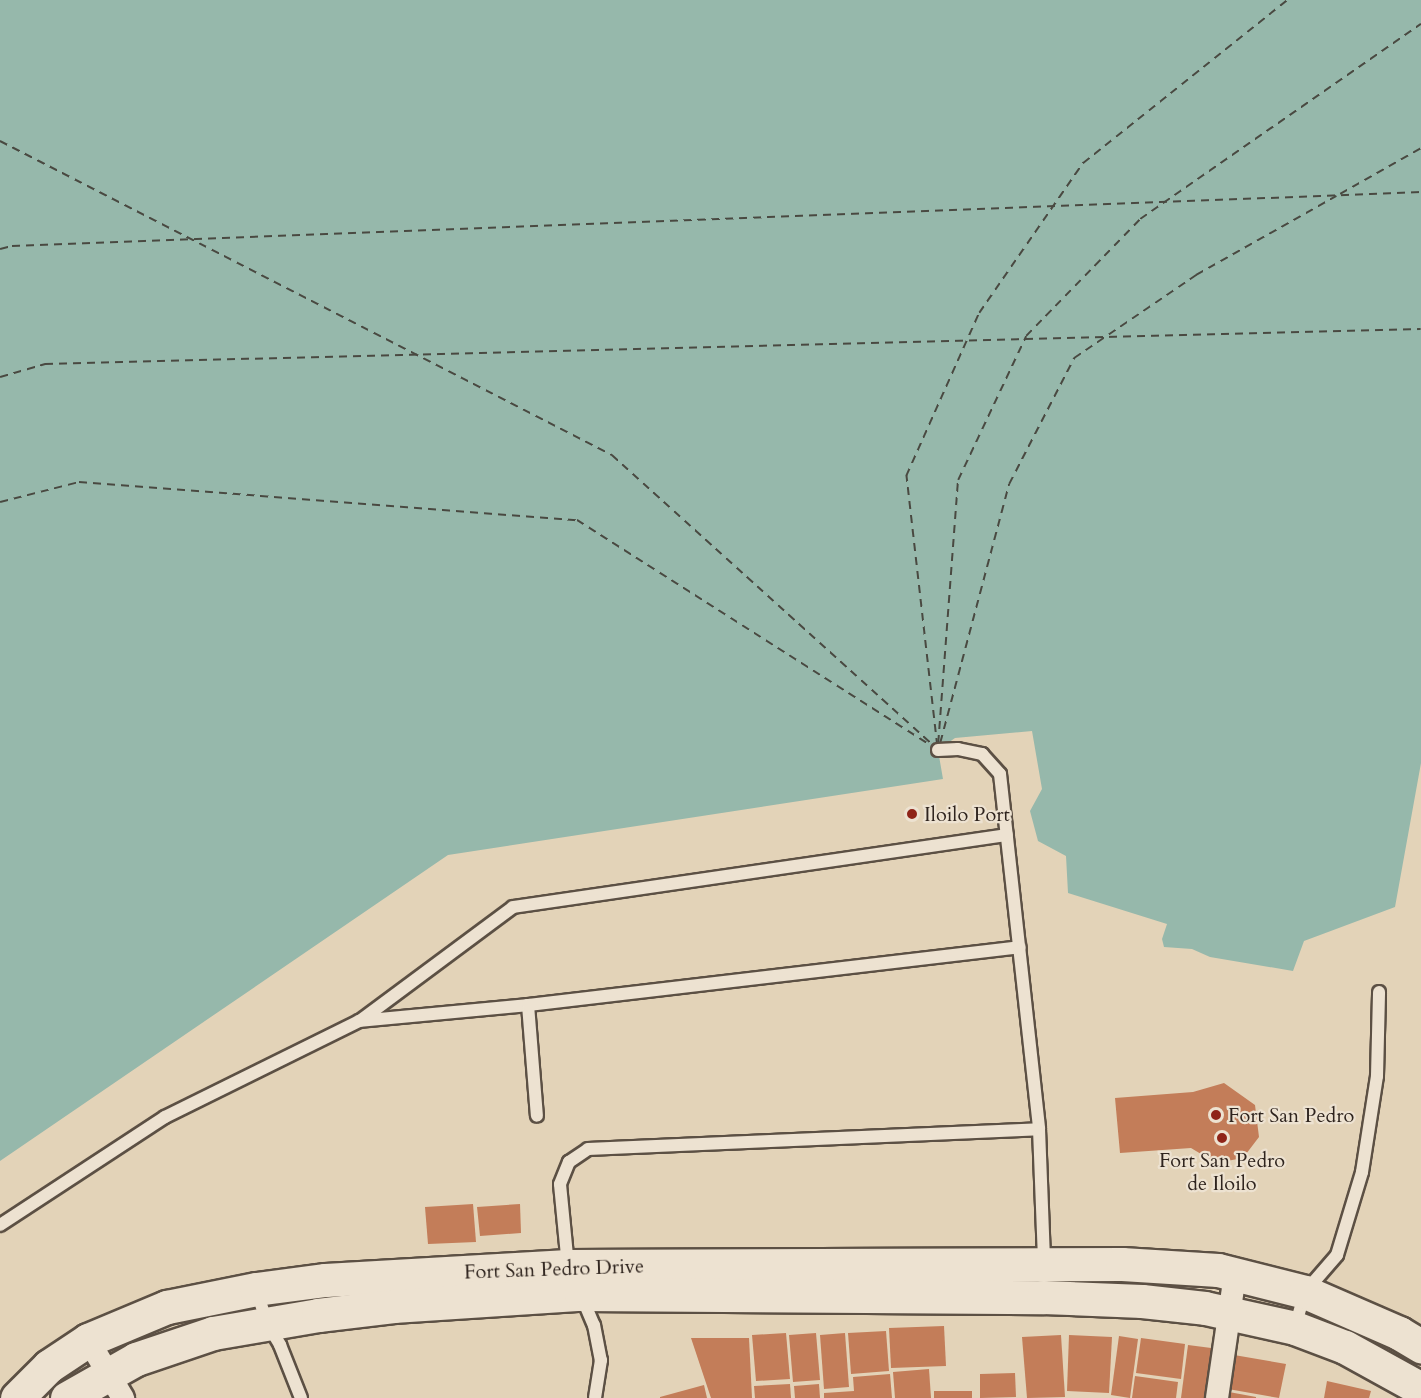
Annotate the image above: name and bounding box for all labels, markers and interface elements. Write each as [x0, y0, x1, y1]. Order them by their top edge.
place label: Iloilo Port [924, 802, 1010, 826]
marker: Iloilo Port [905, 807, 919, 821]
place label: Fort San Pedro [1228, 1103, 1354, 1127]
marker: Fort San Pedro [1209, 1108, 1223, 1122]
marker: Fort San Pedro de Iloilo [1215, 1131, 1229, 1145]
place label: Fort San Pedro de Iloilo [1159, 1148, 1285, 1195]
street label: Fort San Pedro Drive [464, 1254, 644, 1284]

